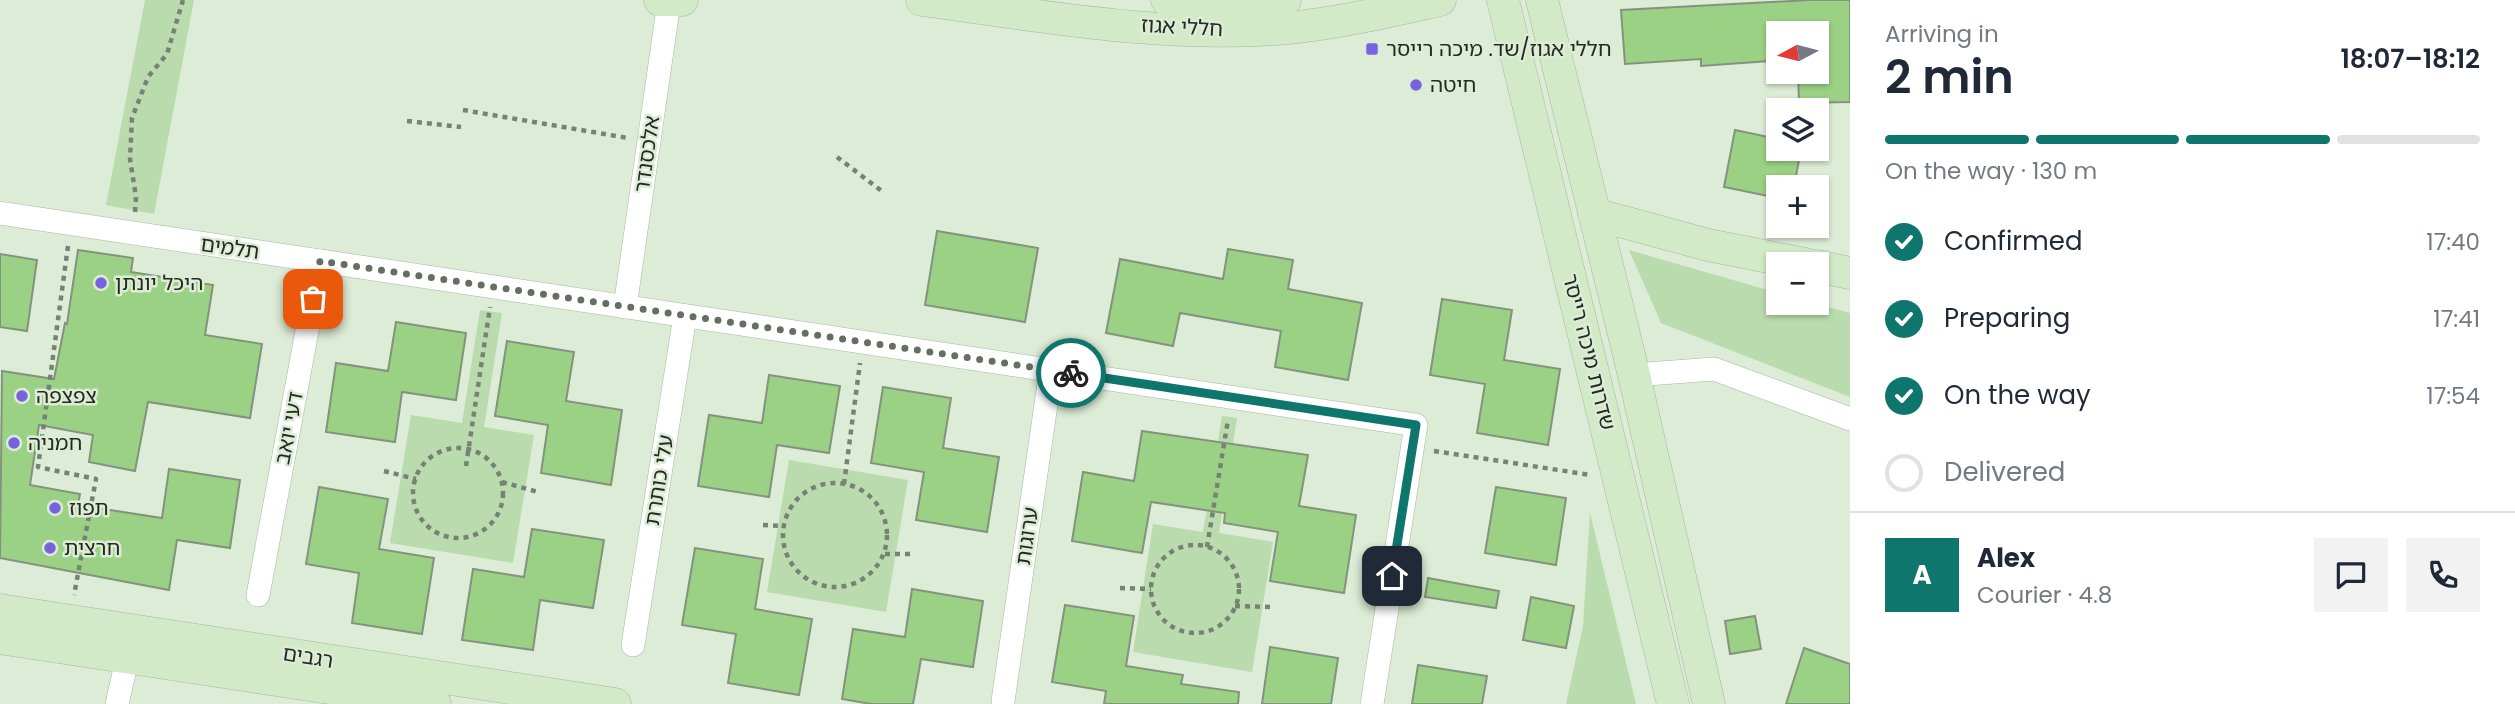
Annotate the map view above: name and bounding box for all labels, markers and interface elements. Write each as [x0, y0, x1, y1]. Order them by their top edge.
street label: חללי אגוז [1140, 10, 1224, 43]
text: Arriving in [1885, 18, 1999, 50]
north arrow [1766, 21, 1829, 84]
map controls [1766, 21, 1829, 315]
place label: חללי אגוז/שד. מיכה רייסר [1386, 34, 1612, 63]
marker: חללי אגוז/שד. מיכה רייסר [1364, 41, 1380, 57]
text: 18:07–18:12 [2340, 41, 2480, 77]
text: 2 min [1885, 45, 2014, 109]
place label: חיטה [1430, 70, 1476, 99]
marker: חיטה [1408, 77, 1424, 93]
button: layers [1766, 98, 1829, 161]
street label: אלכסנדר [627, 114, 666, 194]
text: On the way · 130 m [1885, 155, 2097, 187]
button: + [1766, 175, 1829, 238]
icon: check [1885, 223, 1923, 261]
text: Confirmed [1944, 223, 2082, 259]
text: 17:40 [2426, 226, 2480, 258]
street label: תלמים [199, 229, 261, 266]
button: − [1766, 252, 1829, 315]
place label: היכל יונתן [115, 268, 203, 297]
pin [283, 269, 343, 329]
street label: שדרות מיכה רייסר [1556, 271, 1623, 433]
marker: היכל יונתן [93, 275, 109, 291]
icon: bag [294, 280, 332, 318]
icon: check [1885, 300, 1923, 338]
text: Preparing [1944, 300, 2070, 336]
text: 17:41 [2433, 303, 2480, 335]
courier [1036, 338, 1106, 408]
icon: bike [1052, 354, 1090, 392]
icon: check [1885, 377, 1923, 415]
text: On the way [1944, 377, 2091, 413]
text: 17:54 [2426, 380, 2480, 412]
place label: צפצפה [36, 381, 97, 410]
marker: צפצפה [14, 388, 30, 404]
street label: דעי יואב [267, 389, 310, 467]
place label: חמניה [28, 428, 82, 457]
street label: עלי כותרת [637, 432, 680, 527]
marker: חמניה [6, 435, 22, 451]
text: Delivered [1944, 454, 2065, 490]
place label: תפוז [69, 493, 109, 522]
marker: תפוז [47, 500, 63, 516]
street label: ערוגות [1008, 505, 1045, 567]
place label: חרצית [64, 533, 120, 562]
button: chat [2314, 538, 2388, 612]
button: phone [2406, 538, 2480, 612]
marker: חרצית [42, 540, 58, 556]
text: Alex [1977, 540, 2035, 576]
pin [1362, 546, 1422, 606]
icon: home [1373, 557, 1411, 595]
text: A [1912, 557, 1932, 593]
text: Courier · 4.8 [1977, 579, 2112, 611]
street label: רגבים [281, 638, 335, 675]

